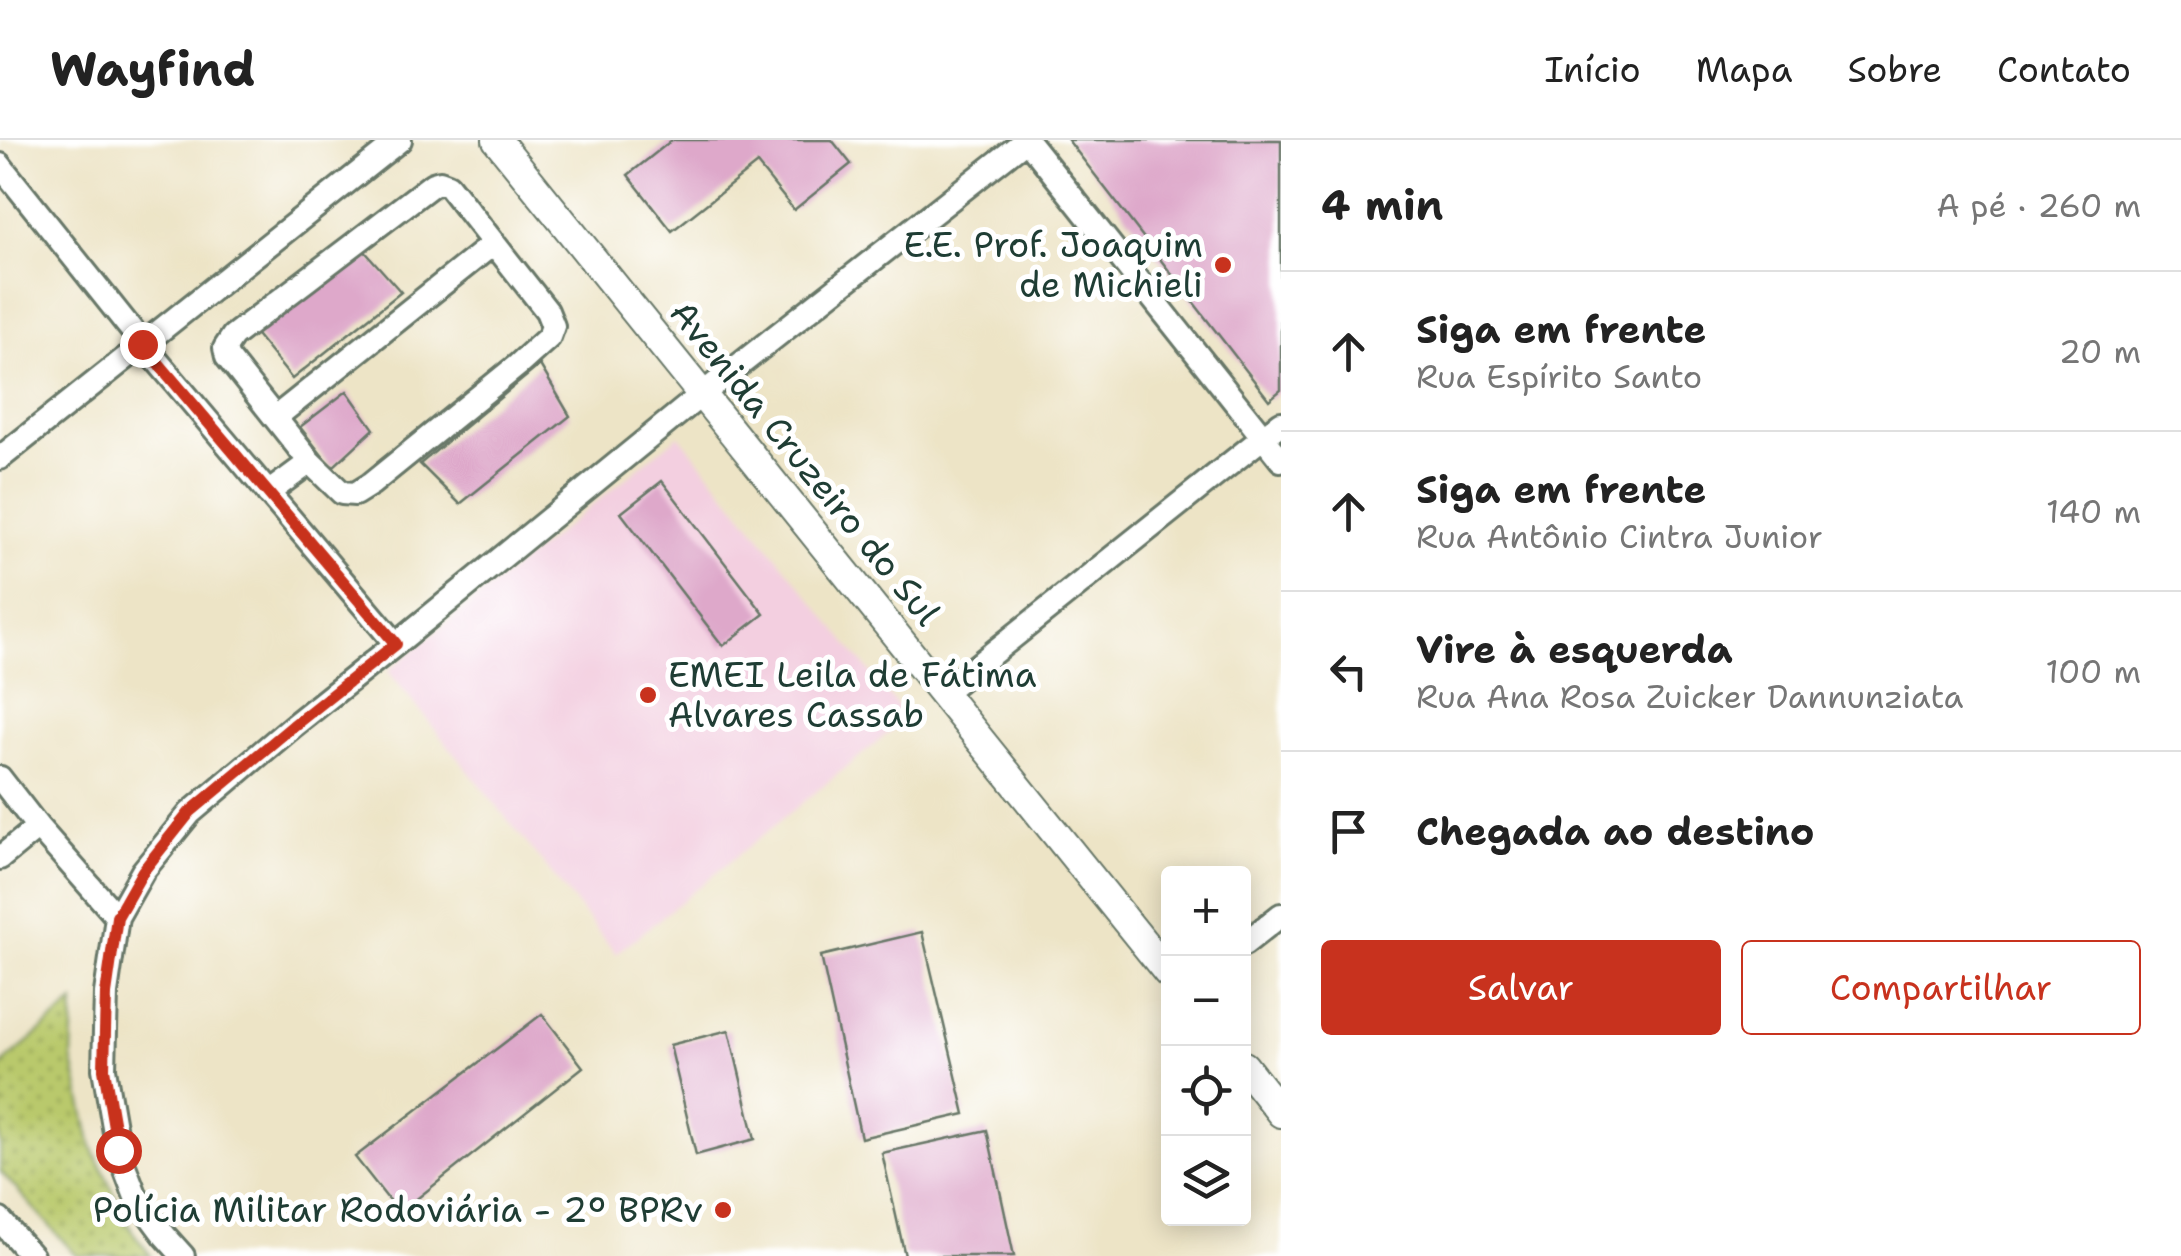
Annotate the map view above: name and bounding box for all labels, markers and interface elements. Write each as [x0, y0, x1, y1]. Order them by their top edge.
text: Wayfind [50, 37, 256, 101]
text: Início [1545, 46, 1641, 93]
text: Mapa [1696, 46, 1792, 93]
text: Sobre [1847, 46, 1942, 93]
text: Contato [1997, 46, 2131, 93]
text: 4 min [1321, 177, 1443, 233]
text: A pé · 260 m [1936, 184, 2141, 227]
place label: E.E. Prof. Joaquim de Michieli [903, 221, 1203, 308]
marker: E.E. Prof. Joaquim de Michieli [1212, 254, 1234, 276]
street label: Avenida Cruzeiro do Sul [660, 290, 951, 635]
text: Siga em frente [1416, 304, 1706, 355]
route end [120, 322, 166, 368]
icon: ahead [1321, 324, 1376, 379]
text: 20 m [2059, 330, 2141, 373]
text: Rua Espírito Santo [1416, 355, 1702, 398]
text: Siga em frente [1416, 464, 1706, 515]
icon: ahead [1321, 484, 1376, 539]
text: 140 m [2046, 490, 2141, 533]
text: Rua Antônio Cintra Junior [1416, 515, 1823, 558]
text: Vire à esquerda [1416, 624, 1733, 675]
icon: left [1321, 644, 1376, 699]
text: 100 m [2045, 650, 2141, 693]
place label: EMEI Leila de Fátima Alvares Cassab [668, 651, 1037, 738]
text: Rua Ana Rosa Zuicker Dannunziata [1416, 675, 1963, 718]
marker: EMEI Leila de Fátima Alvares Cassab [637, 684, 659, 706]
icon: arrive [1321, 804, 1376, 859]
text: Chegada ao destino [1416, 806, 1814, 857]
map controls [1161, 866, 1251, 1226]
button: + [1161, 866, 1251, 956]
button: Salvar [1321, 940, 1721, 1035]
button: Compartilhar [1741, 940, 2141, 1035]
button: − [1161, 956, 1251, 1046]
button: locate [1161, 1046, 1251, 1136]
route start [96, 1128, 142, 1174]
button: layers [1161, 1136, 1251, 1226]
place label: Polícia Militar Rodoviária - 2º BPRv [93, 1186, 703, 1233]
marker: Polícia Militar Rodoviária - 2º BPRv [712, 1199, 734, 1221]

